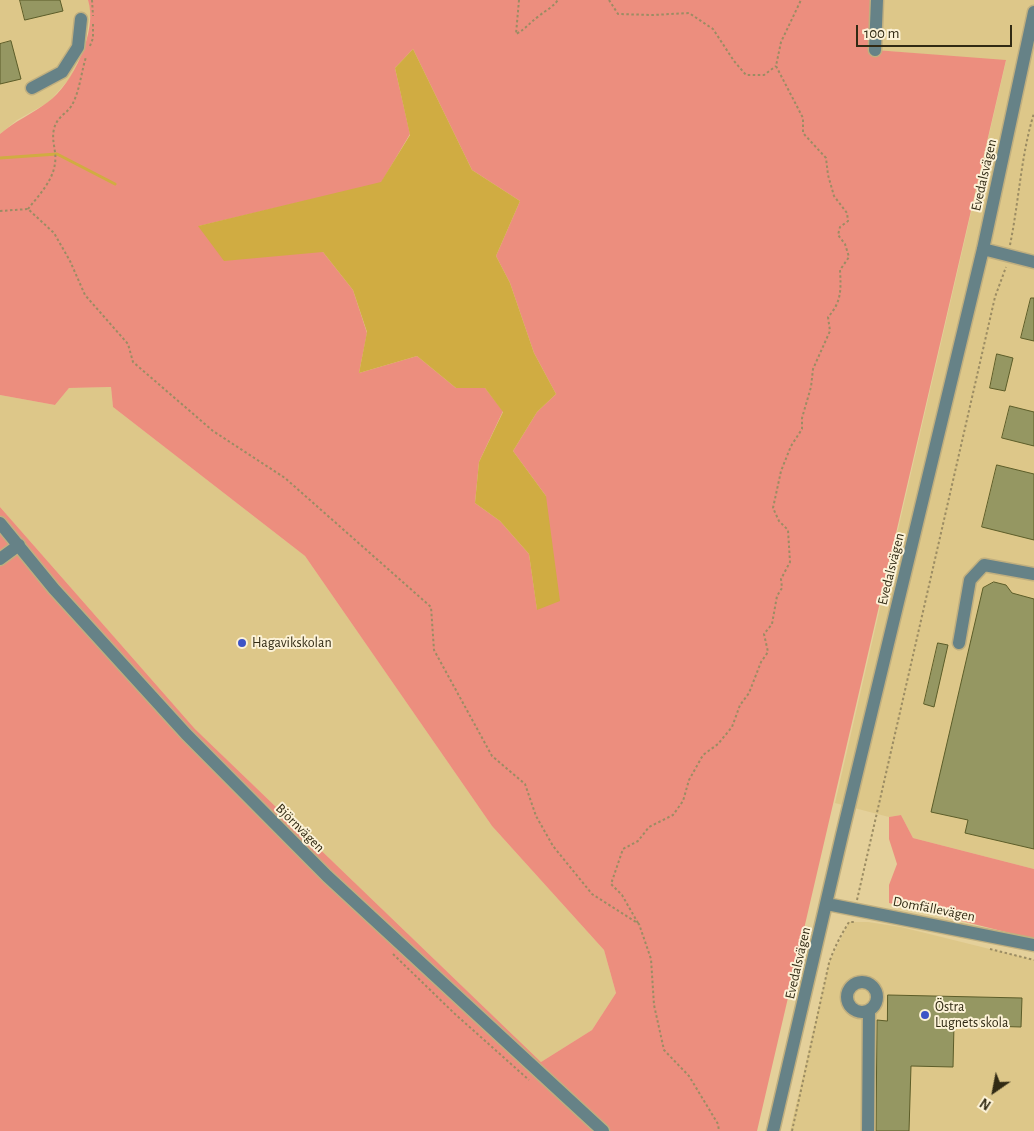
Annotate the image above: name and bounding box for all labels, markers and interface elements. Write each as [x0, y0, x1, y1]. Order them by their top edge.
scale bar [859, 15, 1015, 47]
text: 100 m [864, 26, 899, 41]
street label: Evedalsvägen [968, 137, 1000, 213]
street label: Evedalsvägen [874, 531, 908, 607]
place label: Hagavikskolan [252, 635, 332, 651]
marker: Hagavikskolan [236, 637, 248, 649]
street label: Björnvägen [272, 800, 328, 856]
street label: Domfällevägen [891, 893, 977, 925]
street label: Evedalsvägen [782, 925, 814, 1001]
place label: Östra Lugnets skola [935, 999, 1009, 1032]
marker: Östra Lugnets skola [919, 1009, 931, 1021]
north arrow [969, 1066, 1019, 1116]
text: N [978, 1095, 994, 1112]

